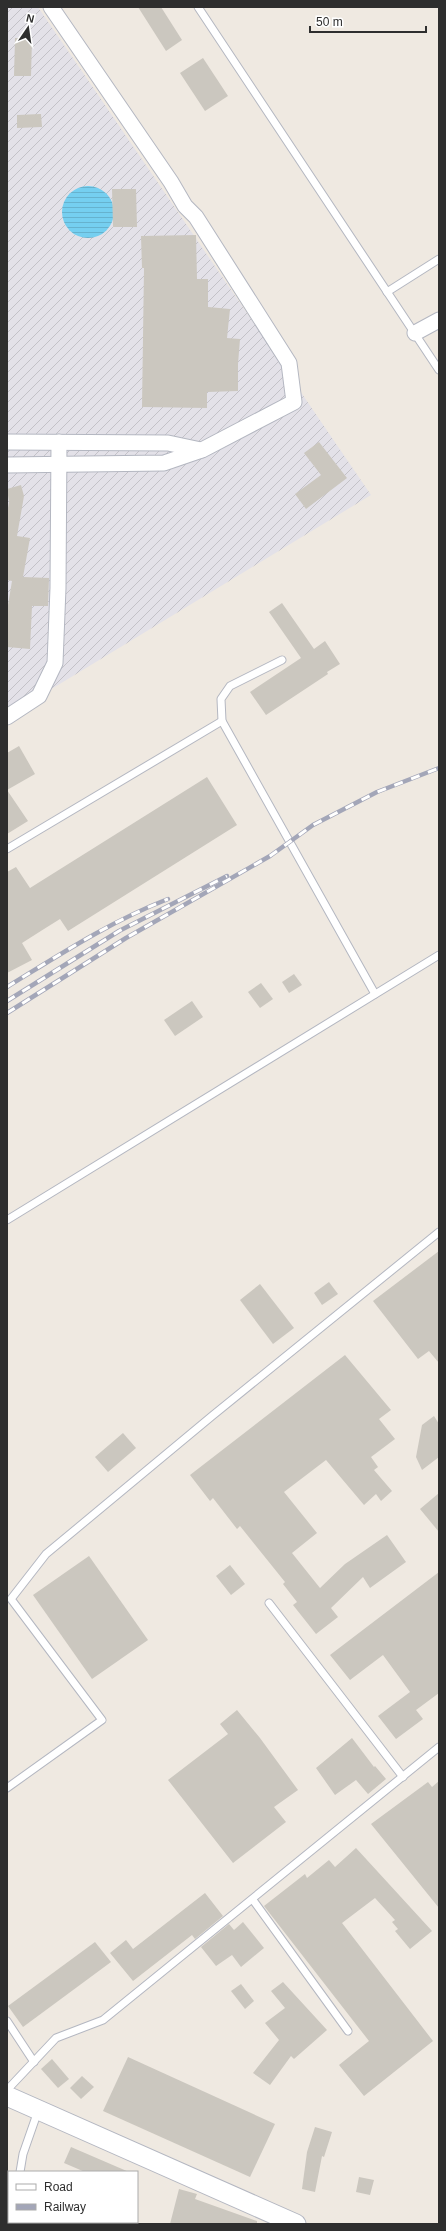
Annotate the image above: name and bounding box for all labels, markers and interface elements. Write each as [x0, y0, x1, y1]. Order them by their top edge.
north arrow [8, 8, 48, 48]
scale bar [310, 8, 426, 34]
text: N [25, 12, 36, 25]
text: 50 m [316, 15, 343, 29]
legend [8, 2171, 138, 2223]
text: Road [44, 2180, 73, 2194]
text: Railway [44, 2200, 86, 2214]

